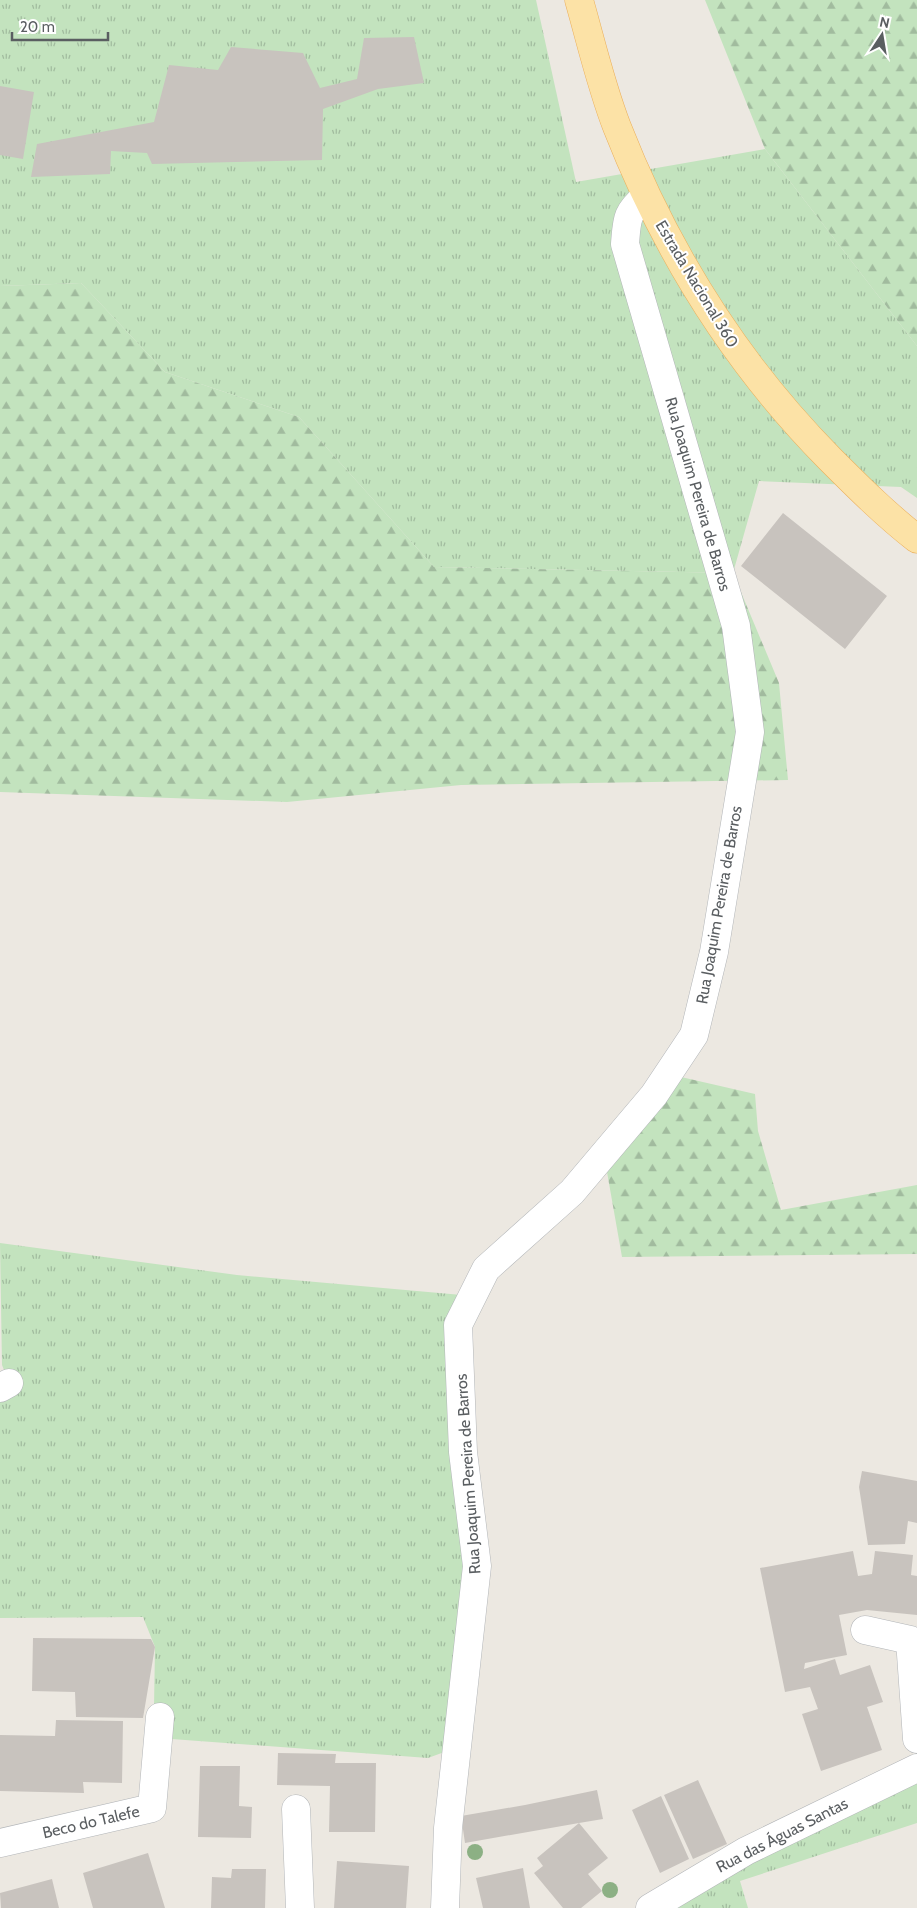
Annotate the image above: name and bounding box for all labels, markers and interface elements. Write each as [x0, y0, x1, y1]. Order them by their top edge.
scale bar [12, 10, 109, 42]
north arrow [857, 10, 907, 60]
text: N [878, 12, 891, 32]
text: 20 m [20, 18, 55, 36]
street label: Estrada Nacional 360 [652, 217, 742, 351]
street label: Rua Joaquim Pereira de Barros [661, 395, 735, 593]
street label: Rua Joaquim Pereira de Barros [692, 804, 746, 1006]
street label: Rua Joaquim Pereira de Barros [451, 1373, 484, 1575]
street label: Rua das Águas Santas [713, 1793, 851, 1876]
street label: Beco do Talefe [41, 1802, 141, 1842]

